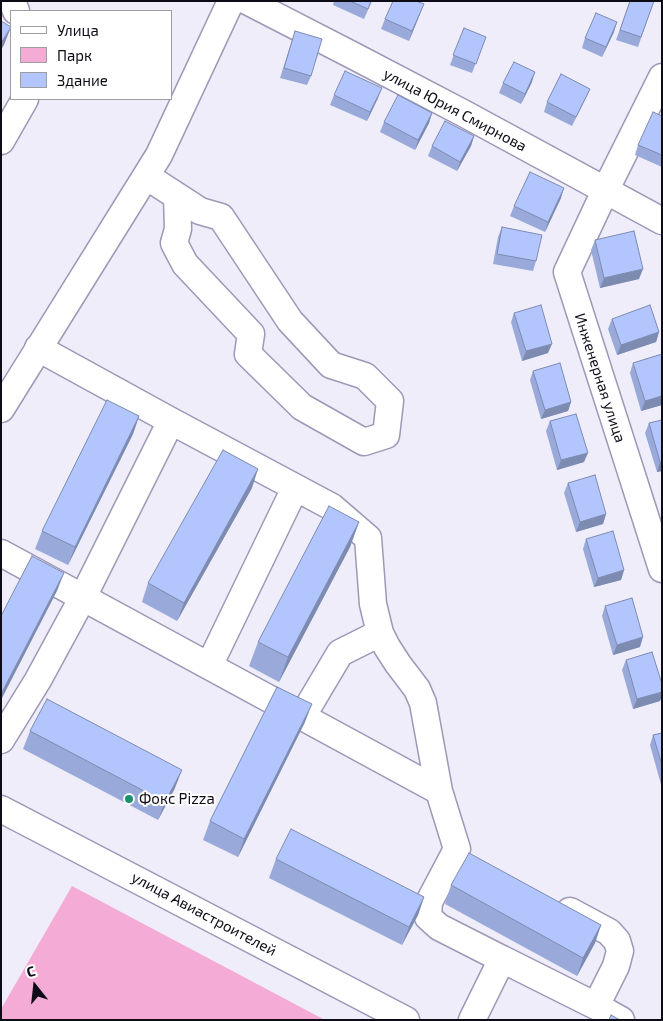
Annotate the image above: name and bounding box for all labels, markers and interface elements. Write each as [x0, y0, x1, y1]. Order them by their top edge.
legend [10, 10, 172, 100]
text: Улица [57, 21, 99, 39]
text: Парк [57, 46, 92, 64]
street label: улица Юрия Смирнова [380, 65, 530, 155]
text: Здание [57, 71, 108, 89]
street label: Инженерная улица [571, 311, 629, 445]
place label: Фокс Pizza [139, 790, 215, 808]
marker: Фокс Pizza [123, 793, 135, 805]
street label: улица Авиастроителей [128, 868, 280, 960]
north arrow [10, 961, 60, 1011]
text: С [24, 962, 37, 980]

